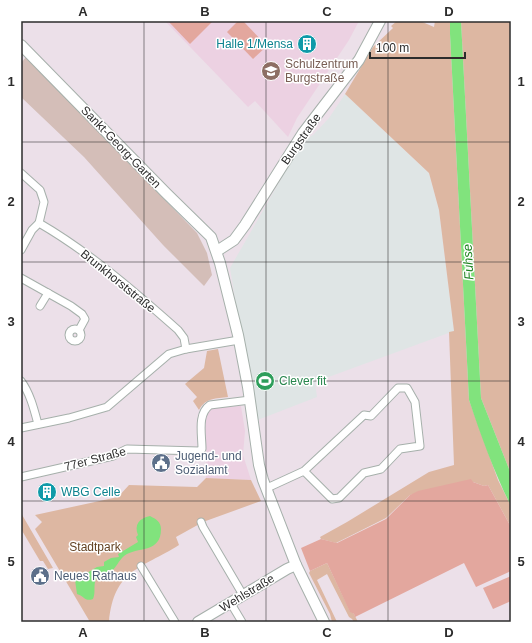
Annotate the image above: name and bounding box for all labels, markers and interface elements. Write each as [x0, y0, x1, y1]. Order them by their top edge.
text: A [78, 4, 88, 19]
text: B [200, 4, 210, 19]
text: C [322, 4, 332, 19]
text: D [444, 4, 454, 19]
building icon: Halle 1/Mensa [296, 33, 318, 55]
scale bar [370, 34, 465, 60]
place label: Halle 1/Mensa [216, 37, 293, 51]
text: 100 m [376, 41, 409, 55]
place label: Schulzentrum Burgstraße [285, 57, 358, 85]
school or university icon: Schulzentrum Burgstraße [260, 60, 282, 82]
text: 1 [7, 74, 15, 89]
text: 1 [517, 74, 525, 89]
street label: Sankt-Georg-Garten [78, 103, 164, 191]
street label: Burgstraße [278, 110, 324, 167]
text: 2 [7, 194, 15, 209]
text: 2 [517, 194, 525, 209]
water label: Fuhse [460, 244, 476, 280]
street label: Brunkhorststraße [78, 247, 158, 316]
text: 3 [7, 314, 15, 329]
text: 3 [517, 314, 525, 329]
sports icon: Clever fit [254, 370, 276, 392]
place label: Clever fit [279, 374, 327, 388]
text: 4 [7, 434, 15, 449]
text: 4 [517, 434, 525, 449]
street label: 77er Straße [63, 444, 128, 474]
place label: Jugend- und Sozialamt [175, 449, 242, 477]
public building icon: Jugend- und Sozialamt [150, 452, 172, 474]
building icon: WBG Celle [36, 481, 58, 503]
place label: WBG Celle [61, 485, 121, 499]
park label: Stadtpark [69, 540, 122, 554]
text: 5 [7, 554, 15, 569]
text: 5 [517, 554, 525, 569]
public building icon: Neues Rathaus [29, 565, 51, 587]
place label: Neues Rathaus [54, 569, 137, 583]
street label: Wehlstraße [217, 571, 277, 615]
text: A [78, 625, 88, 640]
text: B [200, 625, 210, 640]
text: C [322, 625, 332, 640]
text: D [444, 625, 454, 640]

